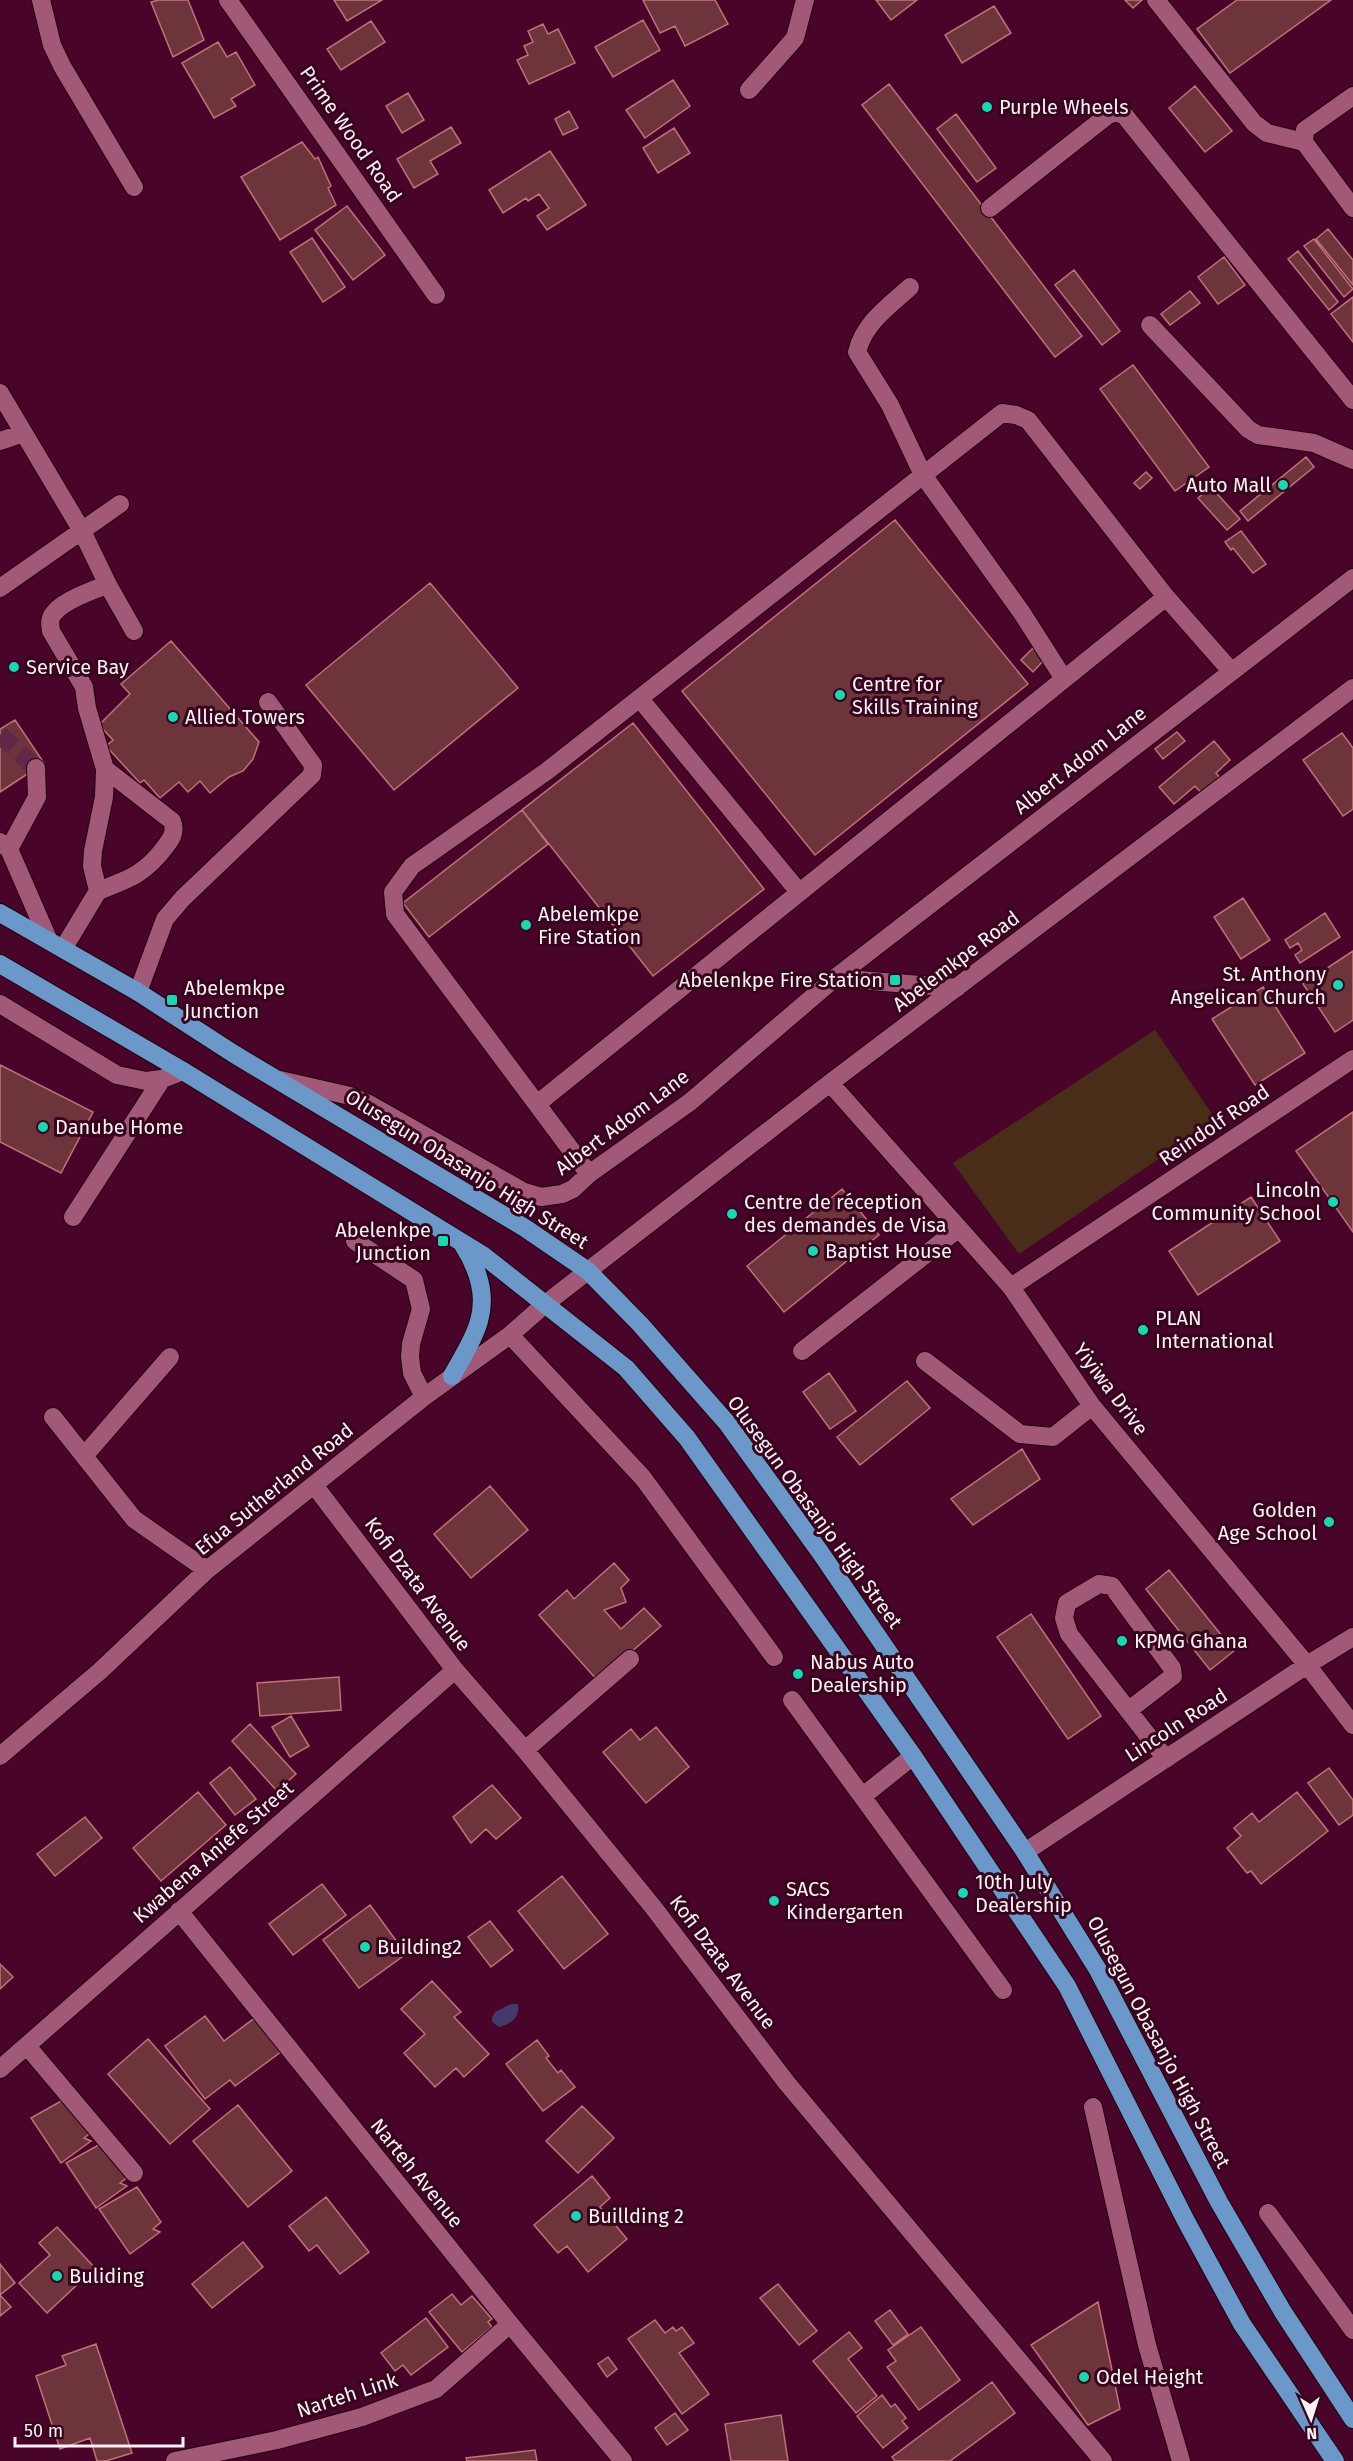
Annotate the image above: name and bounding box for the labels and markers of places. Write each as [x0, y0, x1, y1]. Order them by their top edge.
place label: Purple Wheels [999, 95, 1129, 119]
marker: Purple Wheels [980, 100, 994, 114]
place label: Auto Mall [1186, 473, 1271, 497]
marker: Auto Mall [1276, 478, 1290, 492]
place label: Service Bay [26, 655, 129, 679]
marker: Service Bay [7, 660, 21, 674]
place label: Centre for Skills Training [852, 672, 978, 719]
marker: Centre for Skills Training [833, 688, 847, 702]
place label: Allied Towers [185, 705, 305, 729]
marker: Allied Towers [166, 710, 180, 724]
place label: Abelemkpe Fire Station [538, 902, 641, 949]
marker: Abelemkpe Fire Station [519, 918, 533, 932]
place label: St. Anthony Angelican Church [1170, 962, 1326, 1009]
place label: Abelenkpe Fire Station [679, 968, 883, 992]
marker: Abelenkpe Fire Station [888, 973, 902, 987]
place label: Abelemkpe Junction [184, 976, 285, 1023]
marker: St. Anthony Angelican Church [1331, 978, 1345, 992]
marker: Abelemkpe Junction [165, 993, 179, 1007]
place label: Danube Home [55, 1115, 183, 1139]
marker: Danube Home [36, 1120, 50, 1134]
place label: Lincoln Community School [1152, 1178, 1321, 1225]
place label: Centre de réception des demandes de Visa [744, 1190, 947, 1237]
marker: Lincoln Community School [1326, 1195, 1340, 1209]
marker: Centre de réception des demandes de Visa [725, 1207, 739, 1221]
place label: Abelenkpe Junction [335, 1218, 431, 1265]
marker: Abelenkpe Junction [436, 1234, 450, 1248]
place label: Baptist House [825, 1239, 952, 1263]
marker: Baptist House [806, 1244, 820, 1258]
place label: PLAN International [1155, 1306, 1274, 1353]
marker: PLAN International [1136, 1323, 1150, 1337]
place label: Golden Age School [1218, 1498, 1317, 1545]
marker: Golden Age School [1322, 1515, 1336, 1529]
place label: KPMG Ghana [1134, 1629, 1248, 1653]
marker: KPMG Ghana [1115, 1634, 1129, 1648]
place label: Nabus Auto Dealership [810, 1650, 914, 1697]
marker: Nabus Auto Dealership [791, 1667, 805, 1681]
place label: 10th July Dealership [975, 1870, 1072, 1917]
place label: SACS Kindergarten [786, 1877, 904, 1924]
marker: 10th July Dealership [956, 1886, 970, 1900]
marker: SACS Kindergarten [767, 1894, 781, 1908]
place label: Building2 [377, 1935, 462, 1959]
marker: Building2 [358, 1940, 372, 1954]
place label: Buillding 2 [588, 2204, 684, 2228]
marker: Buillding 2 [569, 2209, 583, 2223]
place label: Buliding [69, 2264, 145, 2288]
marker: Buliding [50, 2269, 64, 2283]
place label: Odel Height [1096, 2365, 1204, 2389]
marker: Odel Height [1077, 2370, 1091, 2384]

